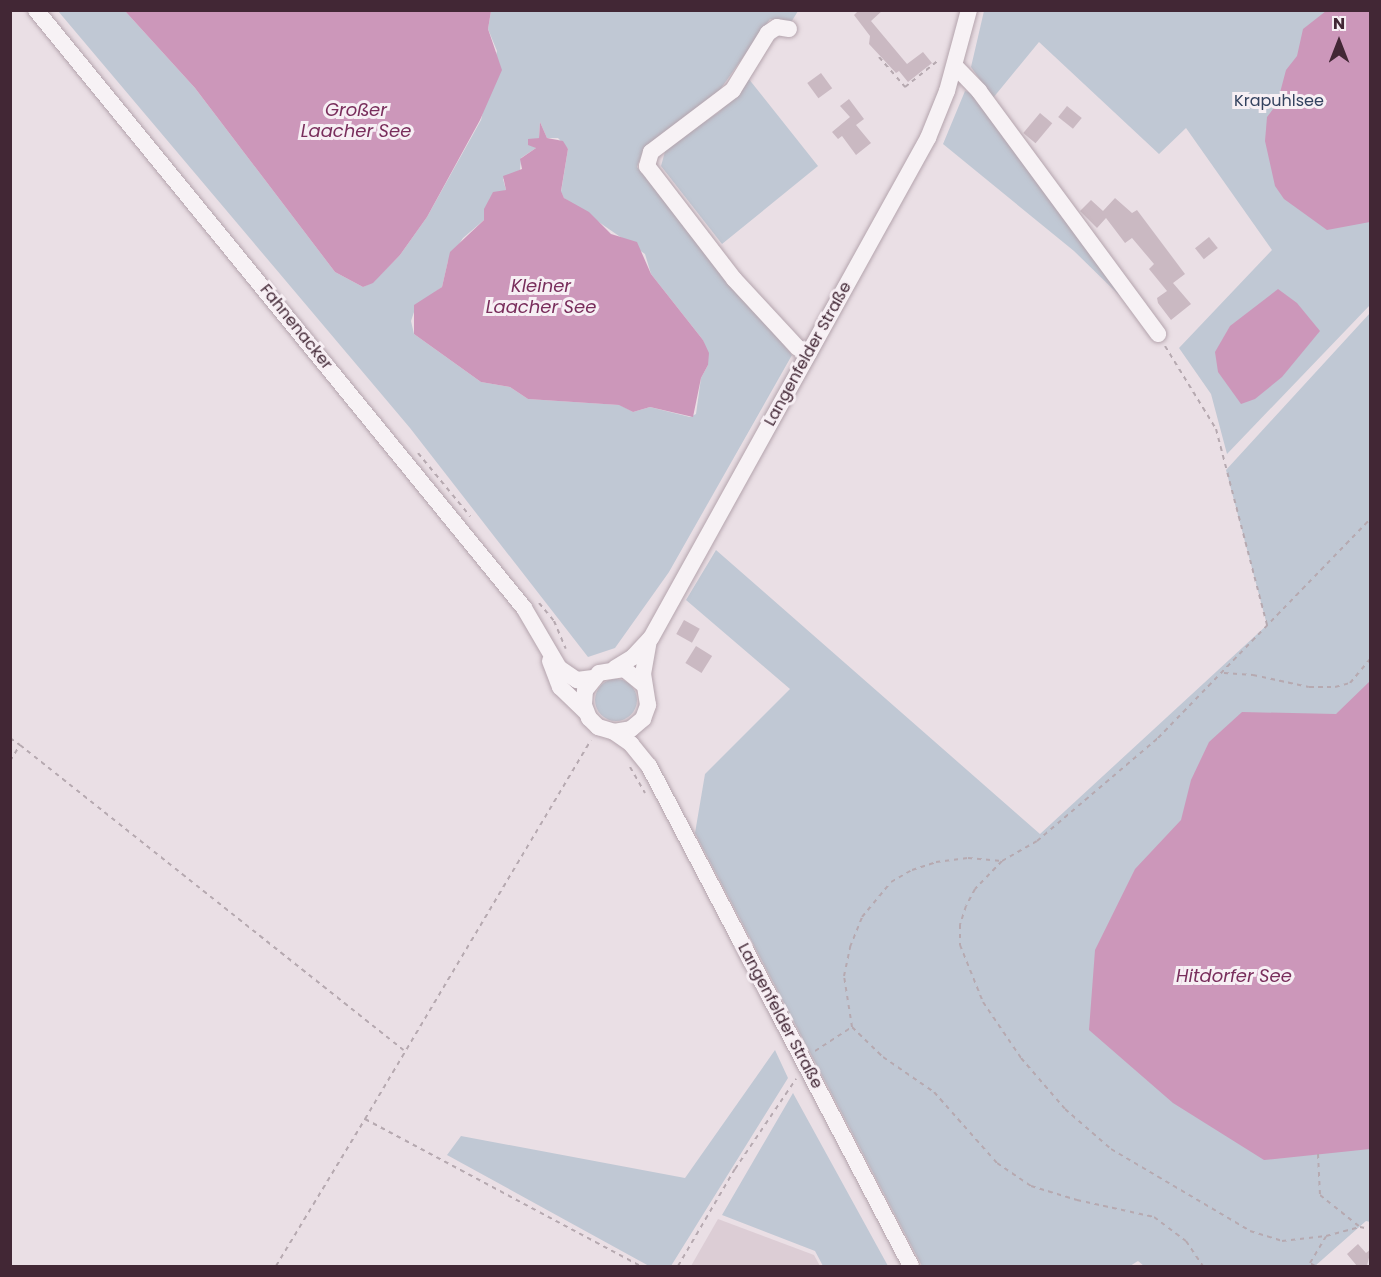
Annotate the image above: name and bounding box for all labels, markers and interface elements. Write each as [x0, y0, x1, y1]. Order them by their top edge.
north arrow [1309, 12, 1369, 72]
text: N [1333, 12, 1345, 35]
park label: Krapuhlsee [1234, 91, 1324, 111]
water label: Großer Laacher See [301, 100, 411, 142]
water label: Kleiner Laacher See [486, 276, 596, 318]
street label: Langenfelder Straße [760, 279, 856, 429]
street label: Fahnenacker [256, 280, 336, 374]
street label: Langenfelder Straße [734, 940, 826, 1092]
water label: Hitdorfer See [1176, 965, 1292, 987]

